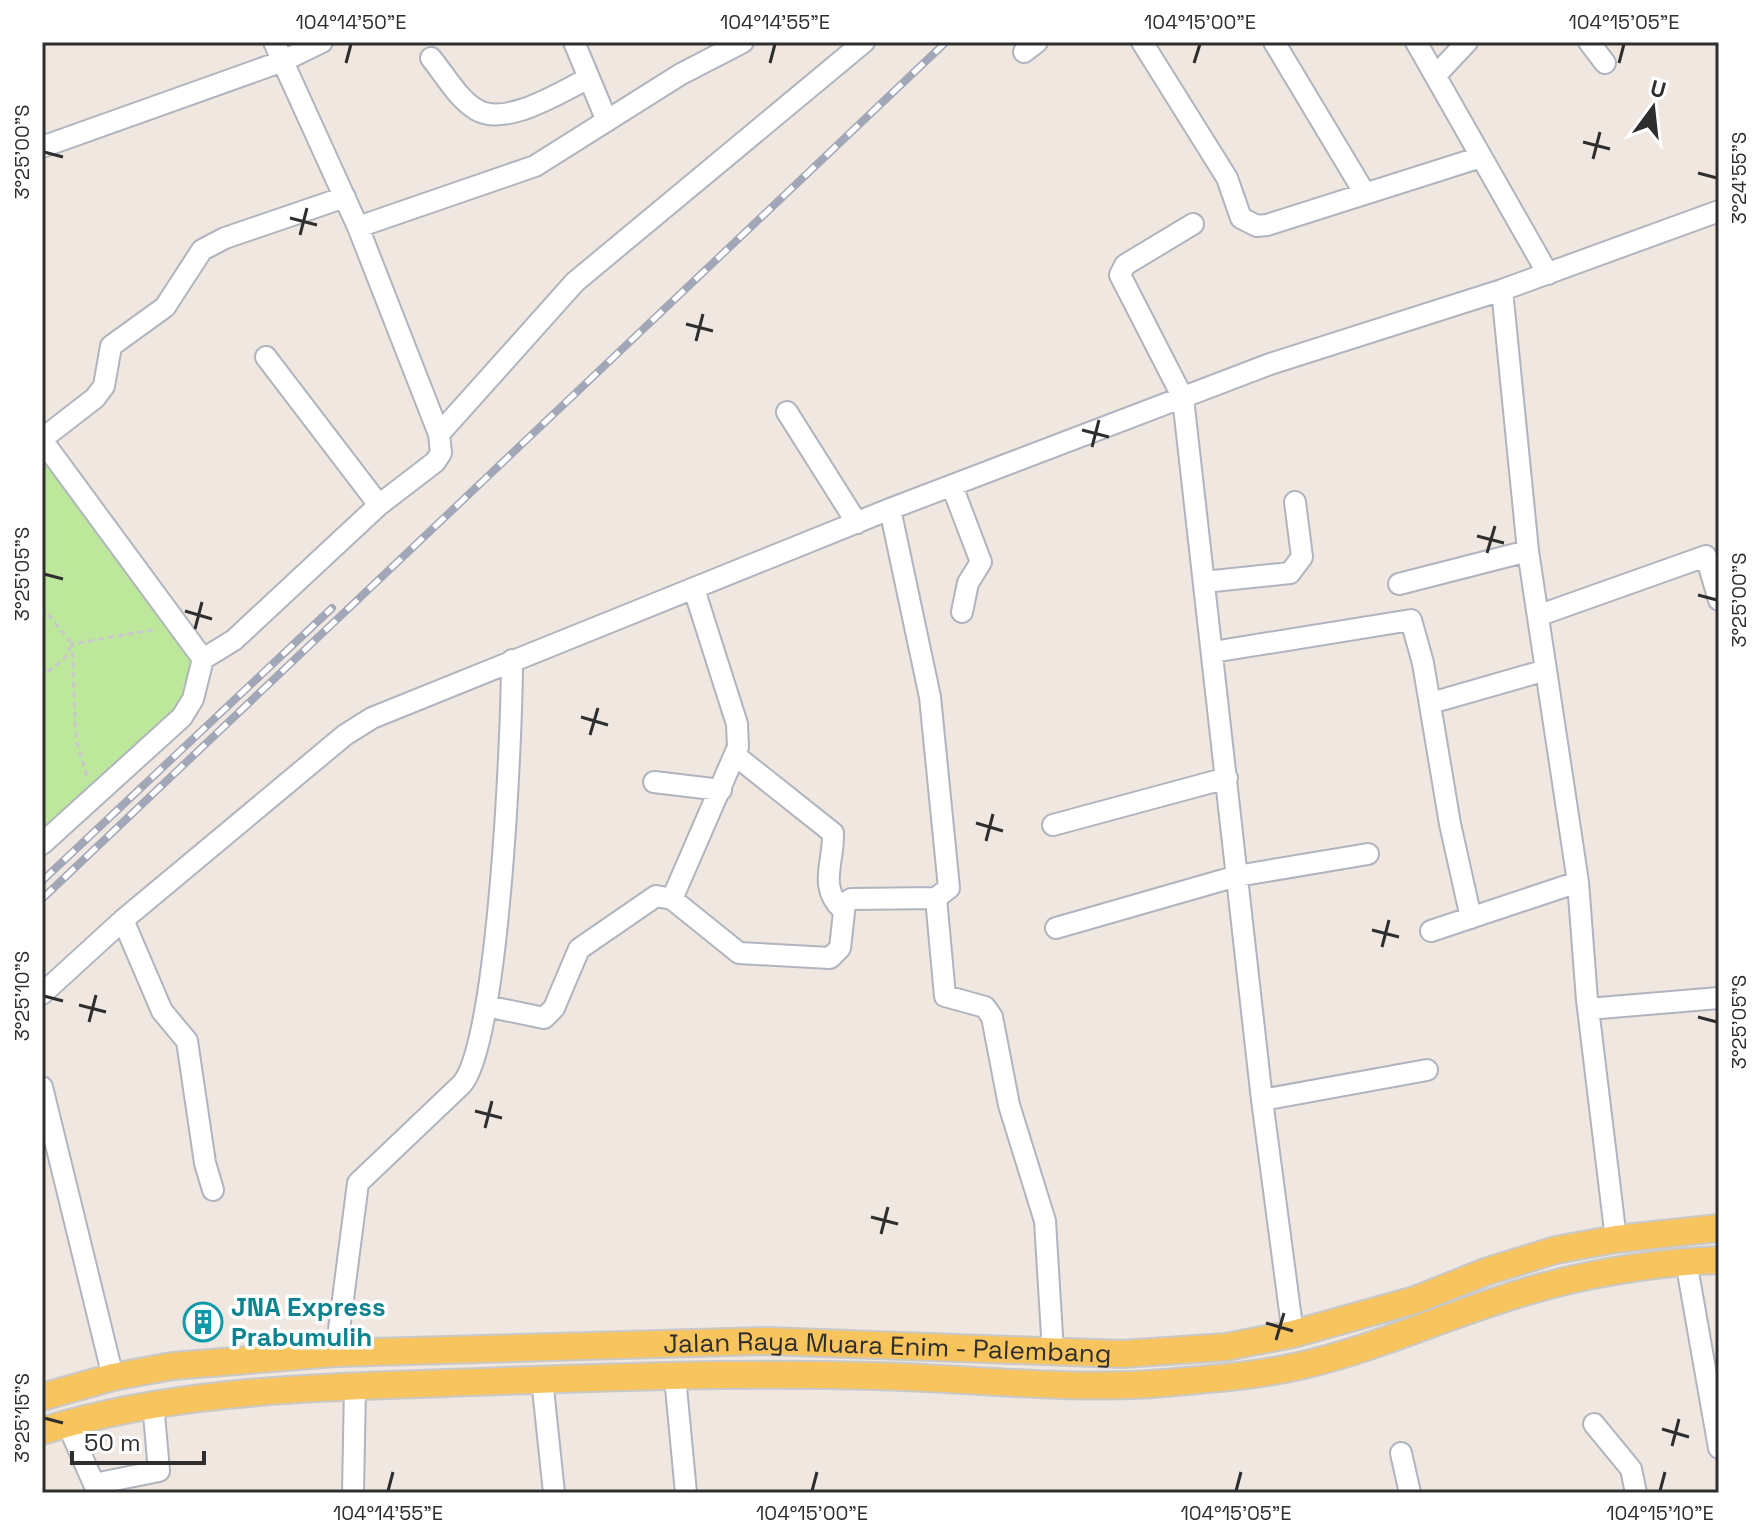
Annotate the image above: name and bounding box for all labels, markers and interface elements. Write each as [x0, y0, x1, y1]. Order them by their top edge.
text: 104°14'50"E [295, 9, 407, 35]
text: 104°14'55"E [720, 9, 830, 35]
text: 104°15'00"E [1144, 9, 1256, 35]
text: 104°15'05"E [1568, 9, 1680, 35]
north arrow [1613, 68, 1693, 148]
text: U [1647, 73, 1669, 104]
text: 3°25'00"S [9, 104, 35, 200]
text: 3°24'55"S [1726, 132, 1752, 224]
text: 3°25'05"S [9, 527, 35, 621]
text: 3°25'00"S [1726, 552, 1752, 648]
text: 3°25'10"S [9, 951, 35, 1041]
text: 3°25'05"S [1726, 975, 1752, 1069]
place label: JNA Express Prabumulih [231, 1290, 386, 1354]
building icon: JNA Express Prabumulih [182, 1301, 224, 1343]
street label: Jalan Raya Muara Enim - Palembang [663, 1324, 1112, 1371]
text: 3°25'15"S [9, 1373, 35, 1463]
scale bar [72, 1415, 204, 1465]
text: 50 m [84, 1427, 141, 1458]
text: 104°14'55"E [333, 1500, 443, 1526]
text: 104°15'00"E [756, 1500, 868, 1526]
text: 104°15'05"E [1180, 1500, 1292, 1526]
text: 104°15'10"E [1606, 1500, 1714, 1526]

